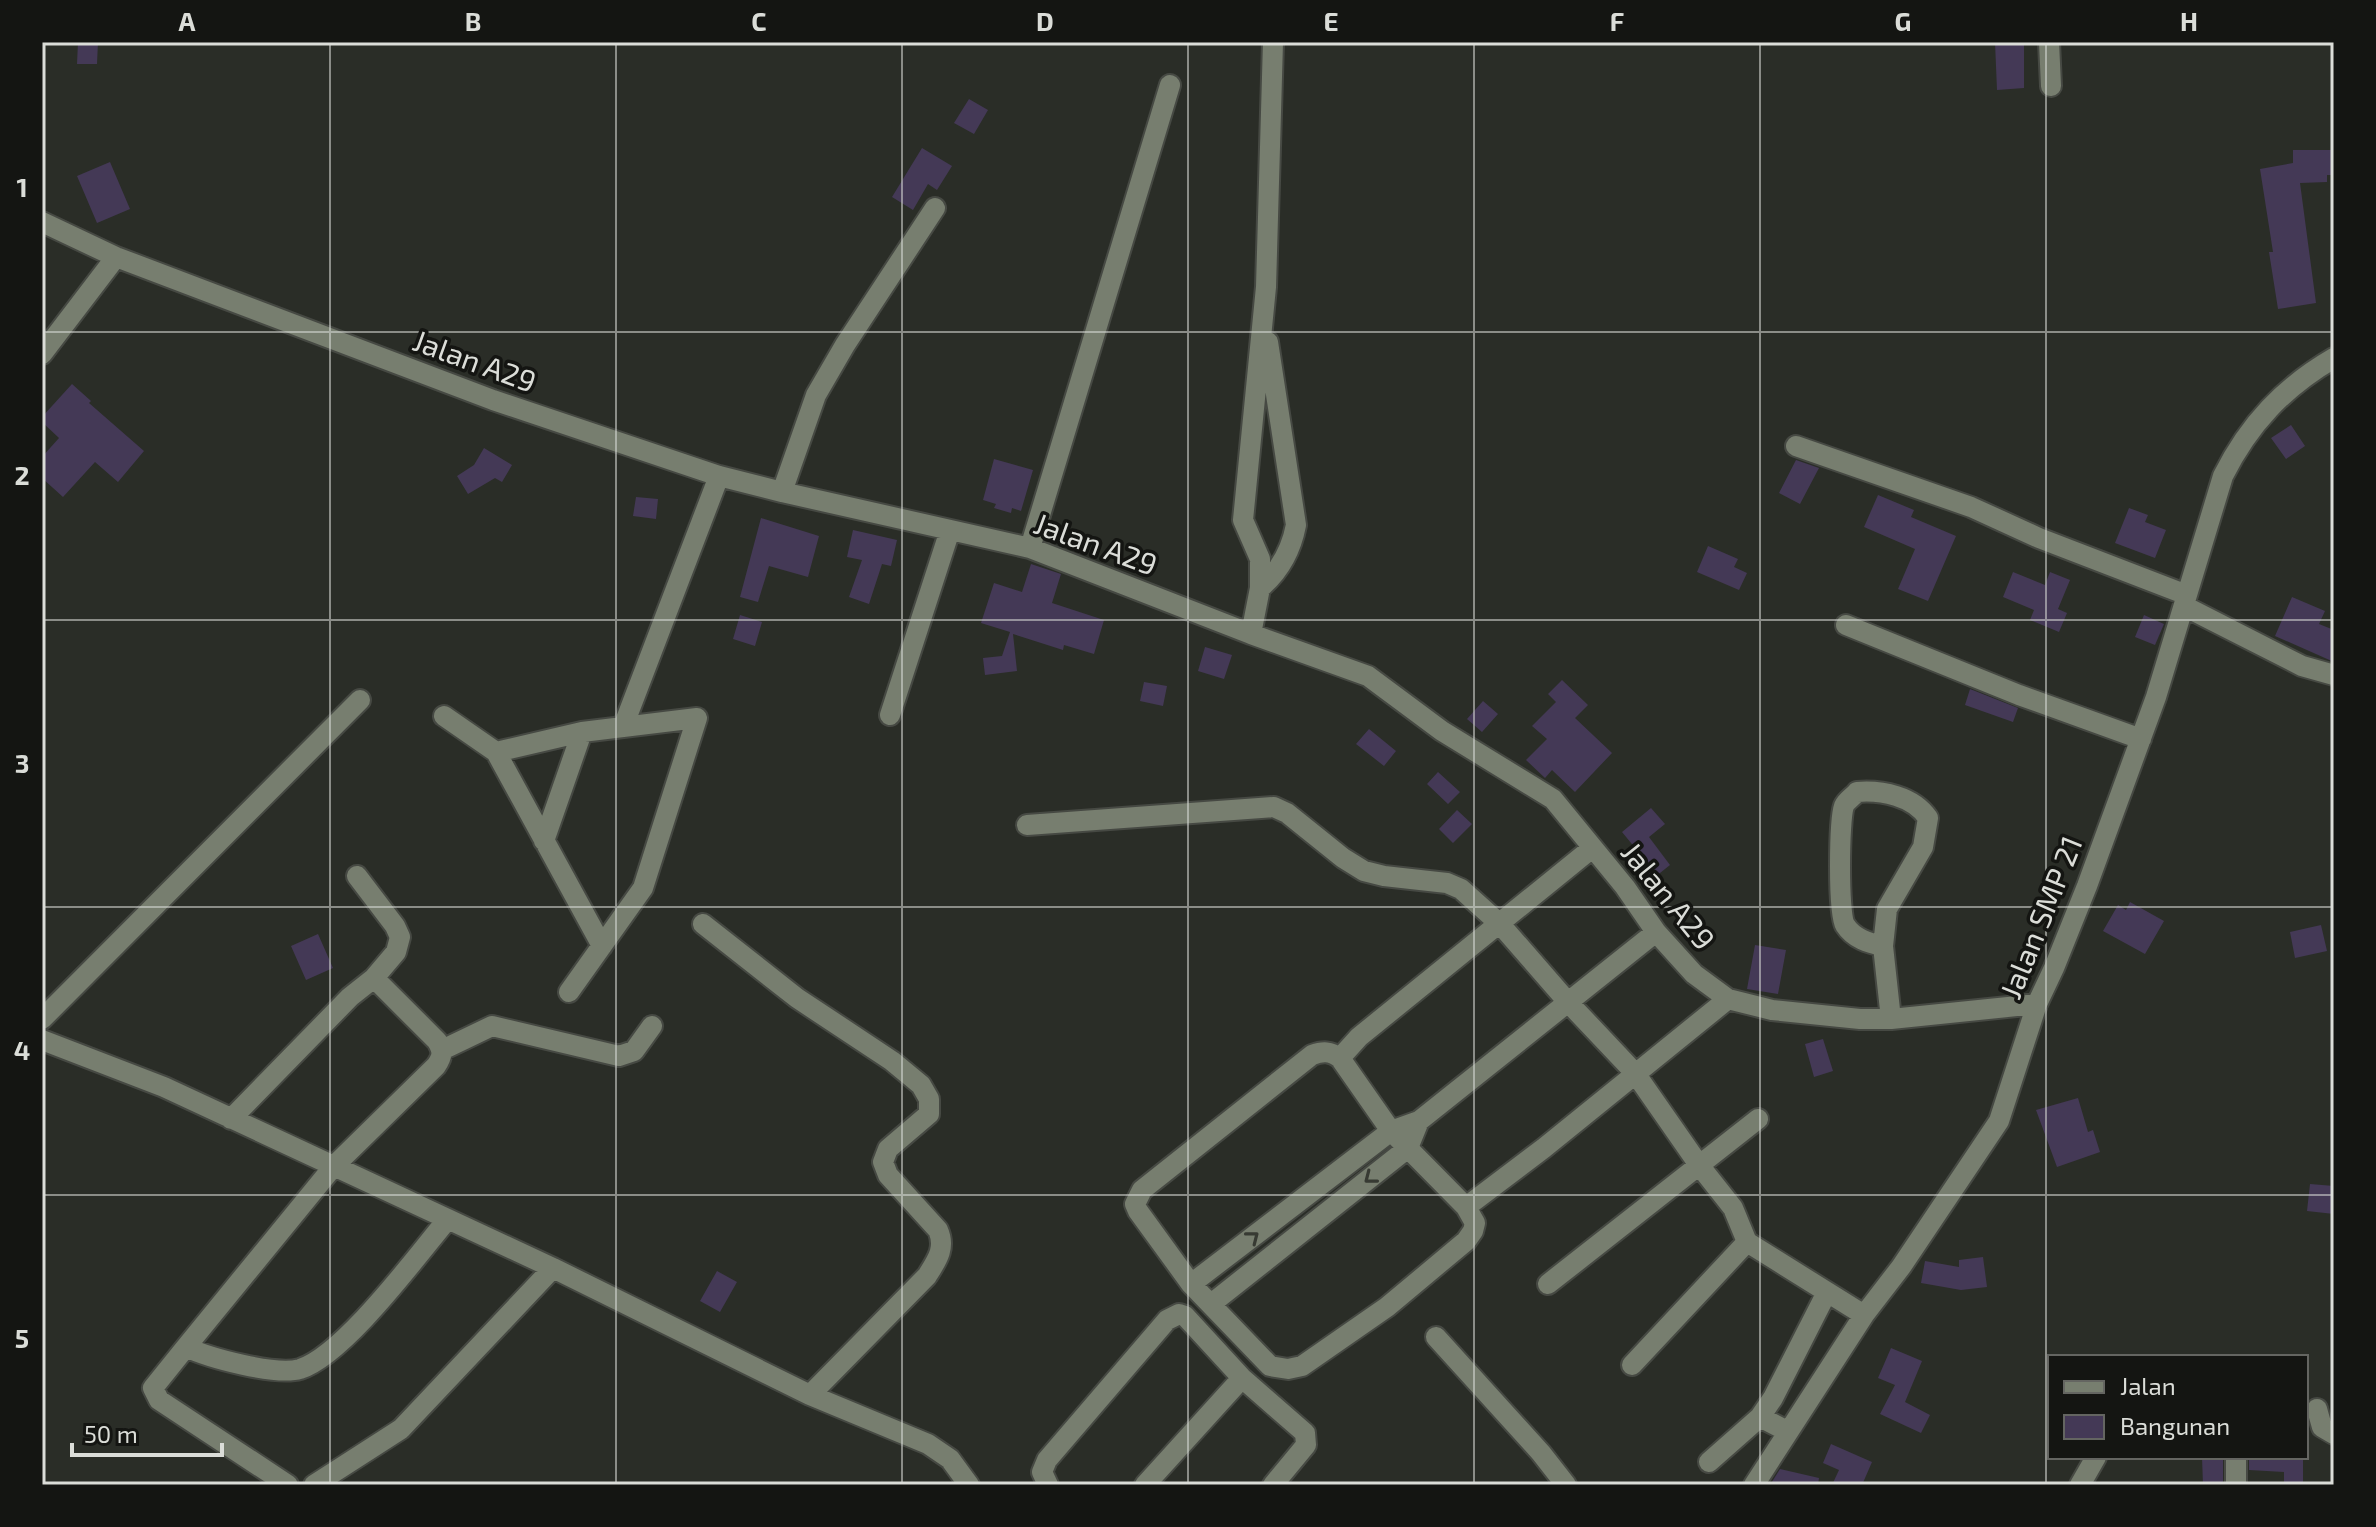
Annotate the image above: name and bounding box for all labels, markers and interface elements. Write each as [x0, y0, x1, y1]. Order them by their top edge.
text: A [179, 5, 196, 36]
text: B [465, 5, 481, 36]
text: C [751, 5, 767, 36]
text: D [1036, 5, 1054, 36]
text: E [1323, 5, 1339, 36]
text: F [1610, 5, 1624, 36]
text: G [1895, 5, 1911, 36]
text: H [2180, 5, 2198, 36]
text: 1 [16, 171, 28, 202]
street label: Jalan A29 [409, 321, 541, 399]
text: 2 [14, 459, 30, 490]
street label: Jalan A29 [1030, 504, 1162, 582]
text: 3 [15, 747, 29, 778]
street label: Jalan SMP 21 [1991, 831, 2089, 1003]
street label: Jalan A29 [1615, 834, 1723, 956]
text: 4 [14, 1034, 30, 1065]
one-way arrow [1364, 1169, 1379, 1183]
one-way arrow [1244, 1232, 1259, 1246]
text: 5 [15, 1322, 29, 1353]
legend [2048, 1355, 2308, 1459]
text: Jalan [2120, 1371, 2176, 1400]
scale bar [72, 1407, 222, 1457]
text: Bangunan [2120, 1411, 2230, 1440]
text: 50 m [84, 1419, 138, 1448]

